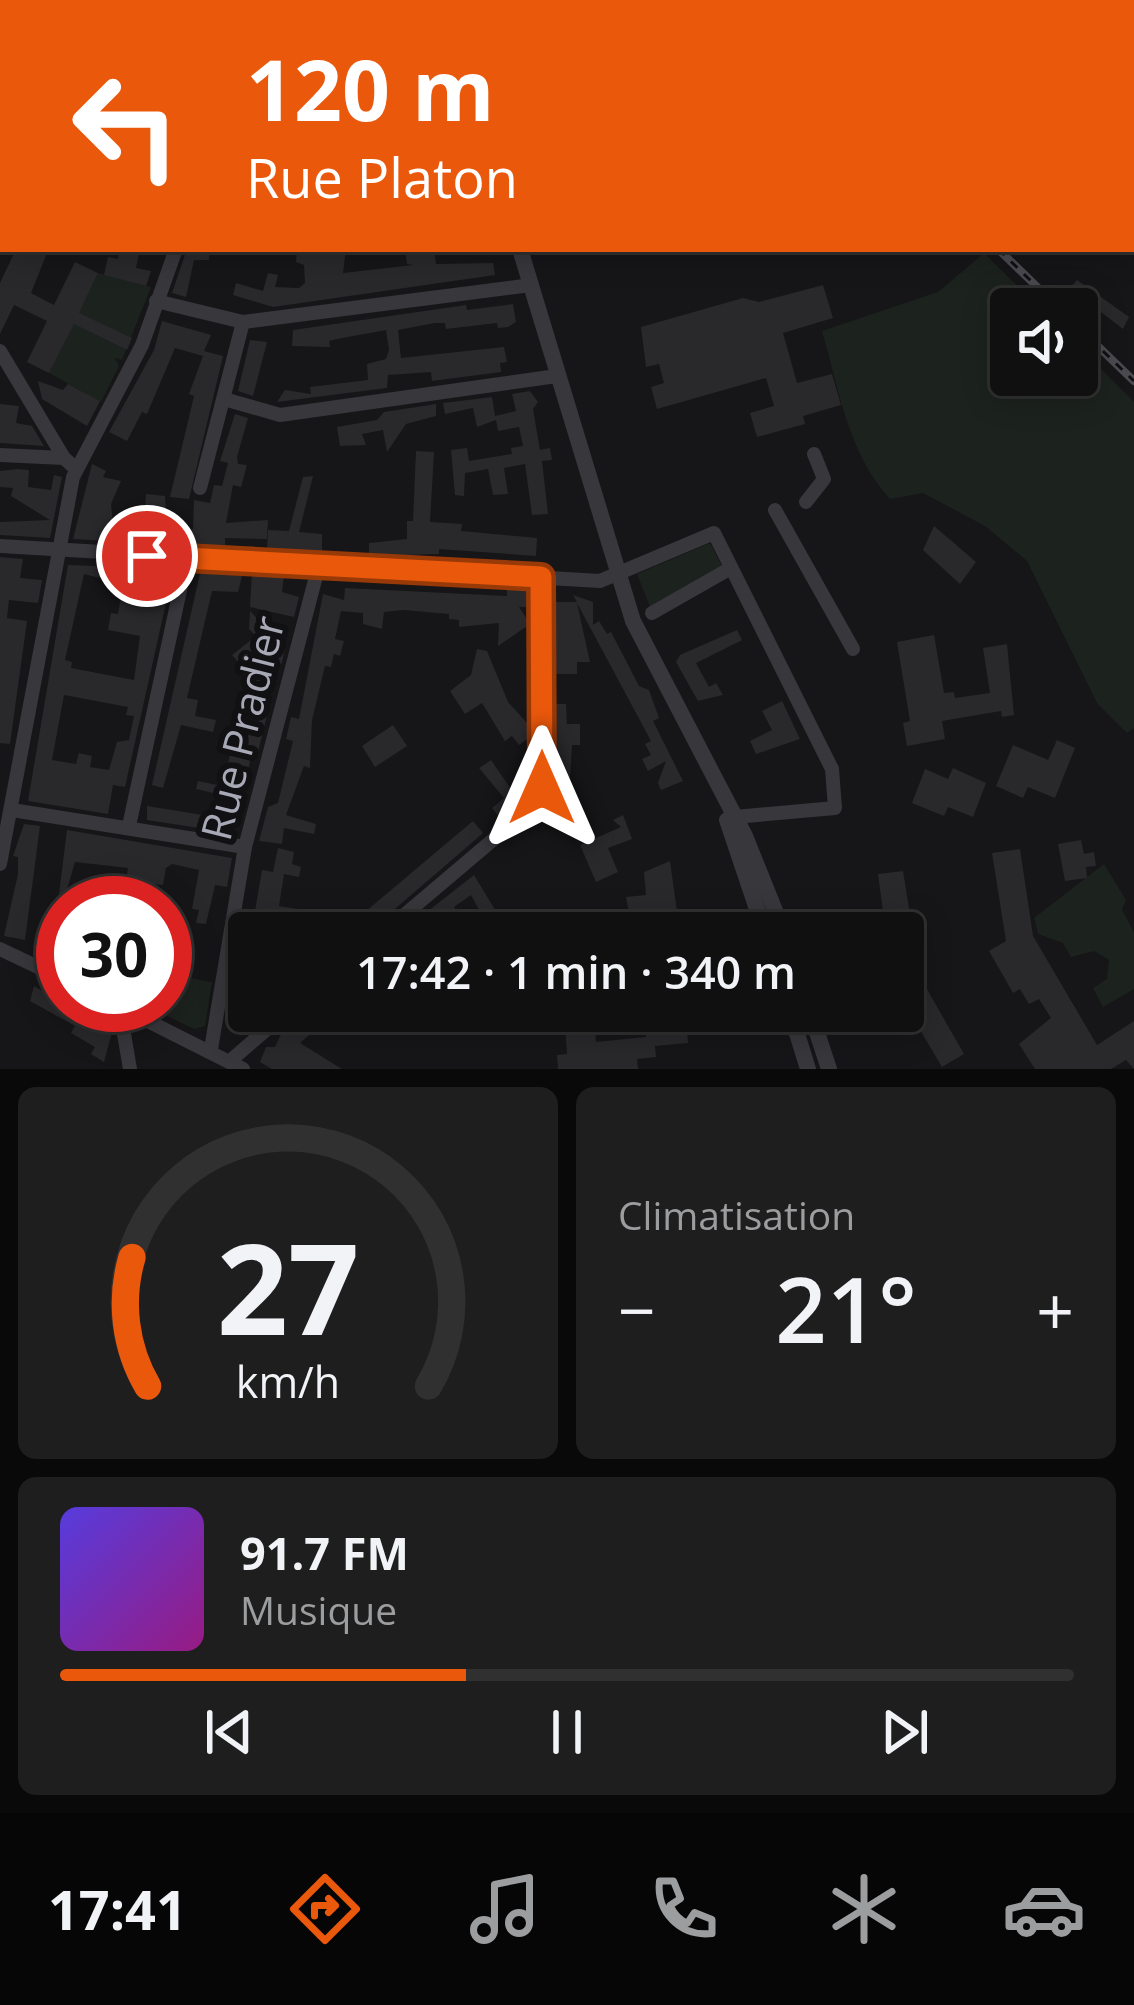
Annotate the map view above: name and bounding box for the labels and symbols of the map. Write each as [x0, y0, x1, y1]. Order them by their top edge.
pin [96, 505, 198, 607]
street label: Rue Pradier [186, 610, 297, 846]
position arrow [479, 725, 605, 851]
speed limit sign: 30 [36, 876, 192, 1032]

